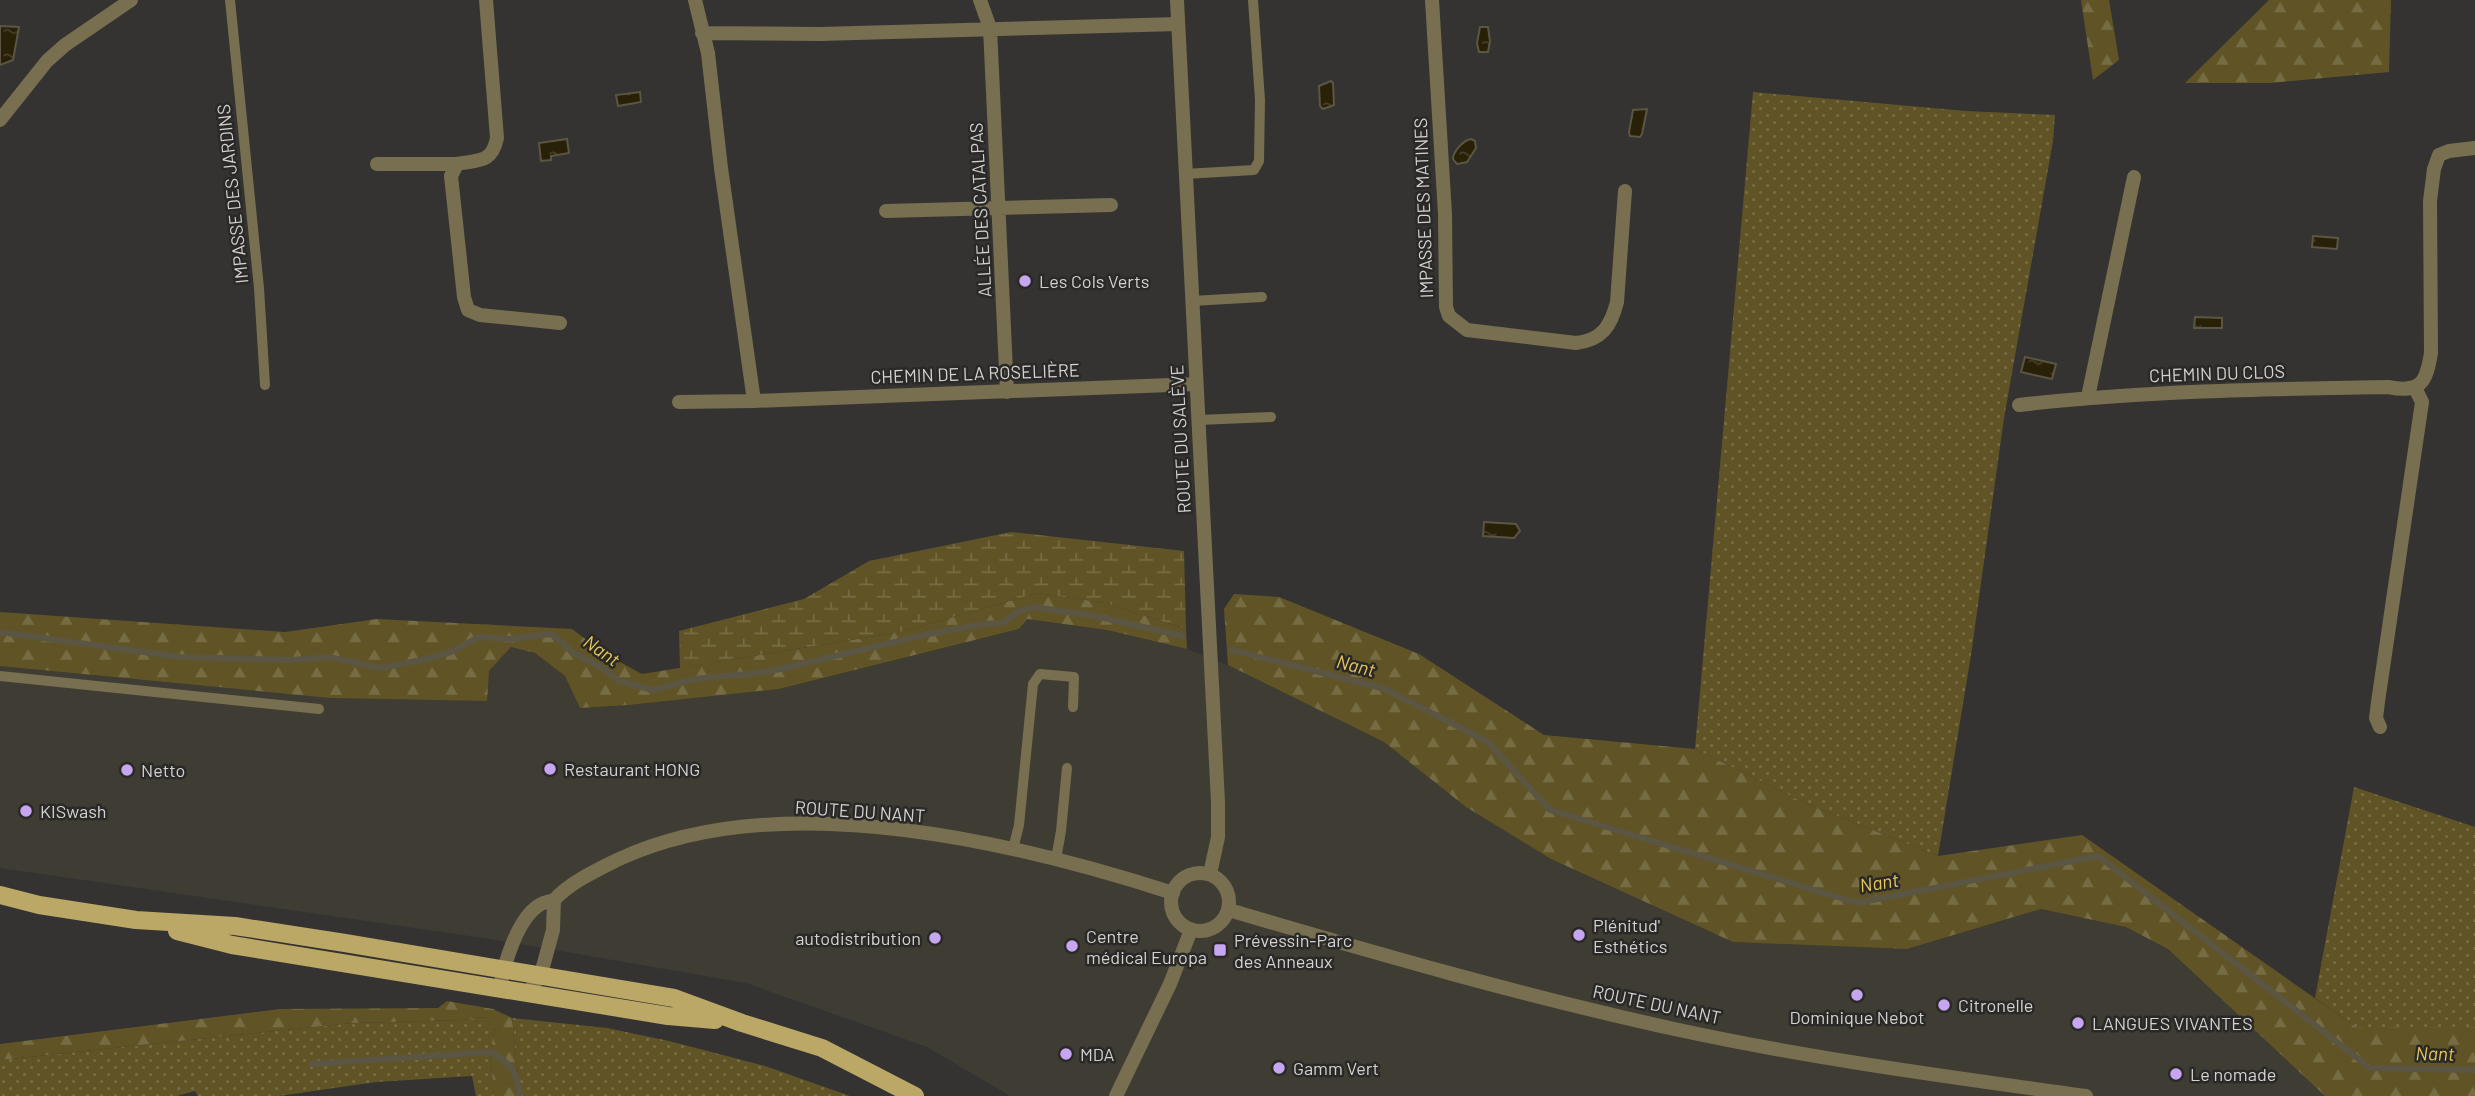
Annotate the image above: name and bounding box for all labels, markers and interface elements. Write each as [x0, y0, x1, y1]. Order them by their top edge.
street label: IMPASSE DES JARDINS [212, 103, 252, 285]
street label: IMPASSE DES MATINES [1409, 117, 1437, 299]
street label: ALLÉE DES CATALPAS [964, 122, 996, 298]
place label: Les Cols Verts [1039, 270, 1149, 292]
marker: Les Cols Verts [1017, 273, 1033, 289]
street label: CHEMIN DE LA ROSELIÈRE [870, 358, 1080, 388]
street label: CHEMIN DU CLOS [2149, 360, 2285, 386]
street label: ROUTE DU SALÈVE [1165, 364, 1195, 514]
water label: Nant [579, 629, 625, 671]
water label: Nant [1334, 649, 1378, 681]
place label: Restaurant HONG [564, 758, 700, 780]
place label: Netto [141, 759, 185, 781]
marker: Restaurant HONG [542, 761, 558, 777]
marker: Netto [119, 762, 135, 778]
street label: ROUTE DU NANT [794, 795, 926, 827]
place label: KISwash [40, 800, 107, 822]
marker: KISwash [18, 803, 34, 819]
water label: Nant [1858, 868, 1900, 896]
place label: Plénitud' Esthétics [1593, 914, 1667, 957]
place label: Centre médical Europa [1086, 925, 1207, 968]
place label: autodistribution [795, 927, 921, 949]
marker: Plénitud' Esthétics [1571, 927, 1587, 943]
place label: Prévessin-Parc des Anneaux [1234, 929, 1352, 972]
marker: autodistribution [927, 930, 943, 946]
marker: Centre médical Europa [1064, 938, 1080, 954]
marker: Prévessin-Parc des Anneaux [1212, 942, 1228, 958]
street label: ROUTE DU NANT [1591, 980, 1723, 1028]
marker: Dominique Nebot [1849, 987, 1865, 1003]
place label: Citronelle [1958, 994, 2033, 1016]
marker: Citronelle [1936, 997, 1952, 1013]
place label: Dominique Nebot [1789, 1006, 1925, 1028]
place label: LANGUES VIVANTES [2092, 1012, 2253, 1034]
marker: LANGUES VIVANTES [2070, 1015, 2086, 1031]
water label: Nant [2415, 1041, 2455, 1065]
place label: MDA [1080, 1043, 1115, 1065]
marker: MDA [1058, 1046, 1074, 1062]
place label: Gamm Vert [1293, 1057, 1379, 1079]
marker: Gamm Vert [1271, 1060, 1287, 1076]
place label: Le nomade [2190, 1063, 2276, 1085]
marker: Le nomade [2168, 1066, 2184, 1082]

